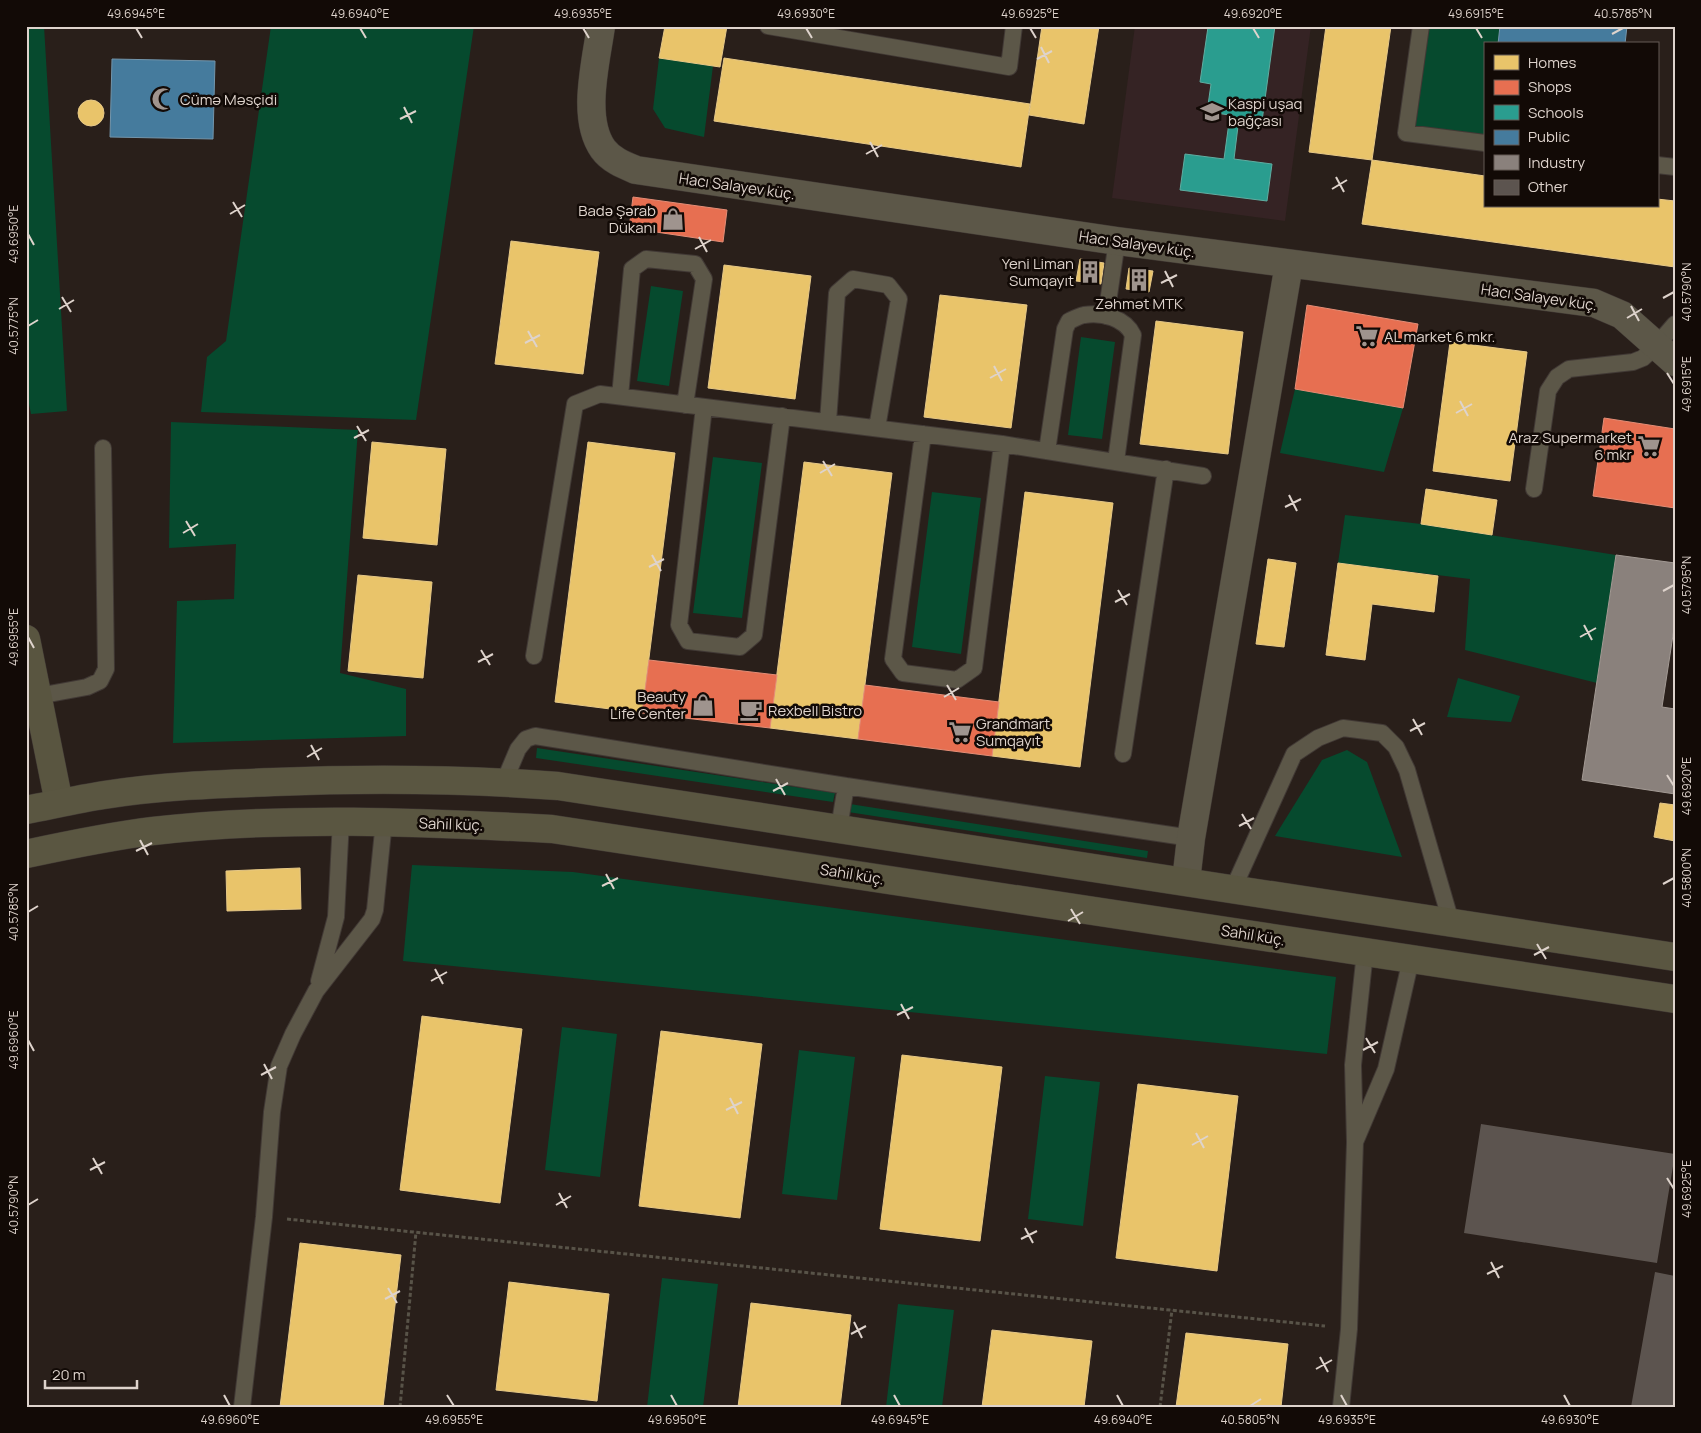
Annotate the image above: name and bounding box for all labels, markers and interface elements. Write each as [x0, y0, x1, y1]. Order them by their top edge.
text: 49.6945°E [107, 5, 165, 22]
text: 49.6940°E [331, 5, 389, 22]
text: 49.6935°E [554, 5, 612, 22]
text: 49.6930°E [777, 5, 835, 22]
text: 49.6925°E [1001, 5, 1059, 22]
text: 49.6920°E [1224, 5, 1282, 22]
text: 49.6915°E [1448, 5, 1504, 22]
text: 40.5785°N [1594, 5, 1652, 22]
legend [1484, 42, 1658, 208]
text: Homes [1528, 52, 1577, 73]
text: Shops [1528, 76, 1572, 97]
mosque icon: Cümə Məsçidi [150, 86, 176, 112]
place label: Cümə Məsçidi [180, 89, 277, 110]
place label: Kaspi uşaq bağçası [1228, 93, 1303, 131]
school or university icon: Kaspi uşaq bağçası [1199, 99, 1225, 125]
text: Schools [1528, 102, 1584, 123]
text: Public [1528, 126, 1570, 147]
text: Industry [1528, 152, 1585, 173]
street label: Hacı Salayev küç. [678, 167, 796, 205]
text: Other [1528, 176, 1569, 197]
place label: Badә Şәrab Dükanı [578, 200, 656, 238]
text: 49.6950°E [5, 205, 22, 263]
shop icon: Badә Şәrab Dükanı [660, 206, 686, 232]
street label: Hacı Salayev küç. [1078, 225, 1196, 263]
place label: Yeni Liman Sumqayıt [1002, 253, 1074, 291]
building icon: Yeni Liman Sumqayıt [1077, 259, 1103, 285]
text: 40.5790°N [1678, 263, 1695, 321]
building icon: Zəhmət MTK [1126, 267, 1152, 293]
street label: Hacı Salayev küç. [1480, 278, 1598, 316]
place label: Zəhmət MTK [1095, 293, 1183, 314]
text: 40.5775°N [5, 297, 22, 355]
supermarket icon: AL market 6 mkr. [1354, 323, 1380, 349]
place label: AL market 6 mkr. [1384, 326, 1495, 347]
text: 49.6915°E [1678, 356, 1695, 412]
place label: Araz Supermarket 6 mkr [1508, 427, 1633, 465]
supermarket icon: Araz Supermarket 6 mkr [1636, 433, 1662, 459]
text: 40.5795°N [1678, 556, 1695, 614]
text: 49.6955°E [5, 608, 22, 666]
place label: Beauty Life Center [610, 686, 687, 724]
shop icon: Beauty Life Center [690, 692, 716, 718]
cafe icon: Rexbell Bistro [738, 697, 764, 723]
place label: Rexbell Bistro [768, 700, 862, 721]
place label: Grandmart Sumqayıt [976, 713, 1050, 751]
supermarket icon: Grandmart Sumqayıt [947, 719, 973, 745]
text: 49.6920°E [1678, 757, 1695, 815]
street label: Sahil küç. [418, 812, 484, 836]
text: 40.5800°N [1678, 848, 1695, 908]
street label: Sahil küç. [818, 859, 886, 889]
text: 40.5785°N [5, 883, 22, 941]
street label: Sahil küç. [1219, 920, 1287, 950]
text: 49.6960°E [5, 1010, 22, 1069]
text: 49.6925°E [1678, 1160, 1695, 1218]
text: 40.5790°N [5, 1176, 22, 1234]
scale bar [45, 1358, 138, 1390]
text: 20 m [52, 1364, 85, 1385]
text: 49.6960°E [201, 1411, 260, 1428]
text: 49.6955°E [425, 1411, 483, 1428]
text: 49.6950°E [648, 1411, 706, 1428]
text: 49.6945°E [871, 1411, 929, 1428]
text: 49.6940°E [1094, 1411, 1152, 1428]
text: 40.5805°N [1220, 1411, 1280, 1428]
text: 49.6935°E [1318, 1411, 1376, 1428]
text: 49.6930°E [1541, 1411, 1599, 1428]

